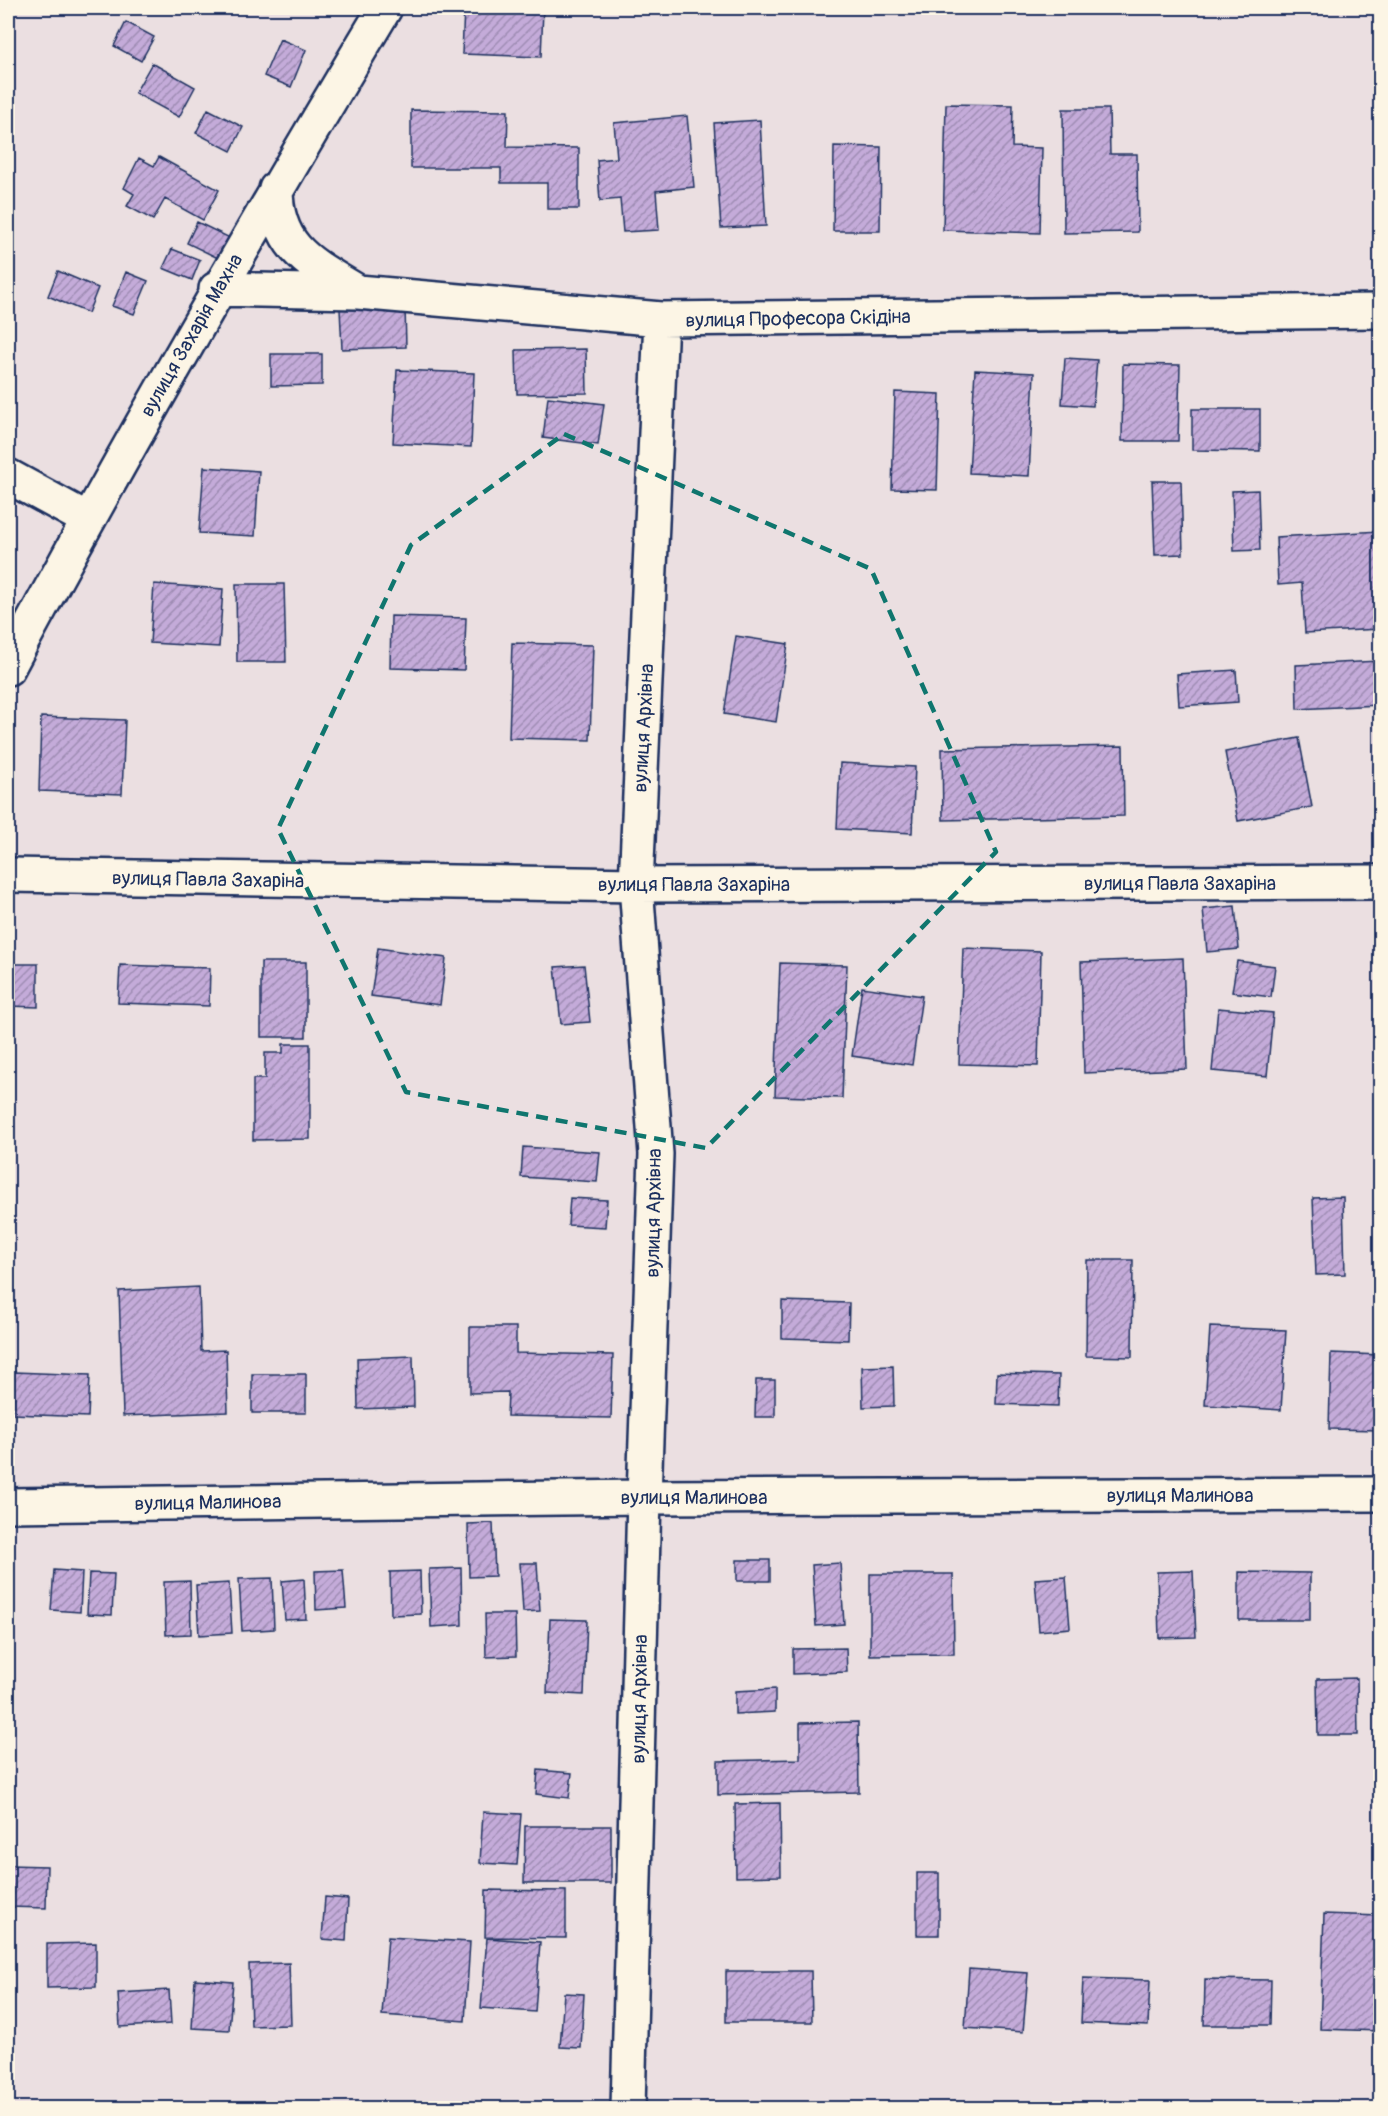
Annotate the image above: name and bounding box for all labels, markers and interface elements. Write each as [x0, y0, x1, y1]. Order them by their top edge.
street label: вулиця Захарія Махна [135, 249, 248, 421]
street label: вулиця Професора Скідіна [685, 304, 911, 333]
street label: вулиця Архівна [628, 663, 659, 793]
street label: вулиця Павла Захаріна [112, 865, 304, 894]
street label: вулиця Павла Захаріна [1084, 871, 1276, 896]
street label: вулиця Павла Захаріна [598, 872, 790, 897]
street label: вулиця Архівна [640, 1148, 667, 1278]
street label: вулиця Малинова [1106, 1483, 1254, 1508]
street label: вулиця Малинова [620, 1485, 768, 1510]
street label: вулиця Малинова [134, 1489, 282, 1516]
street label: вулиця Архівна [626, 1634, 653, 1764]

